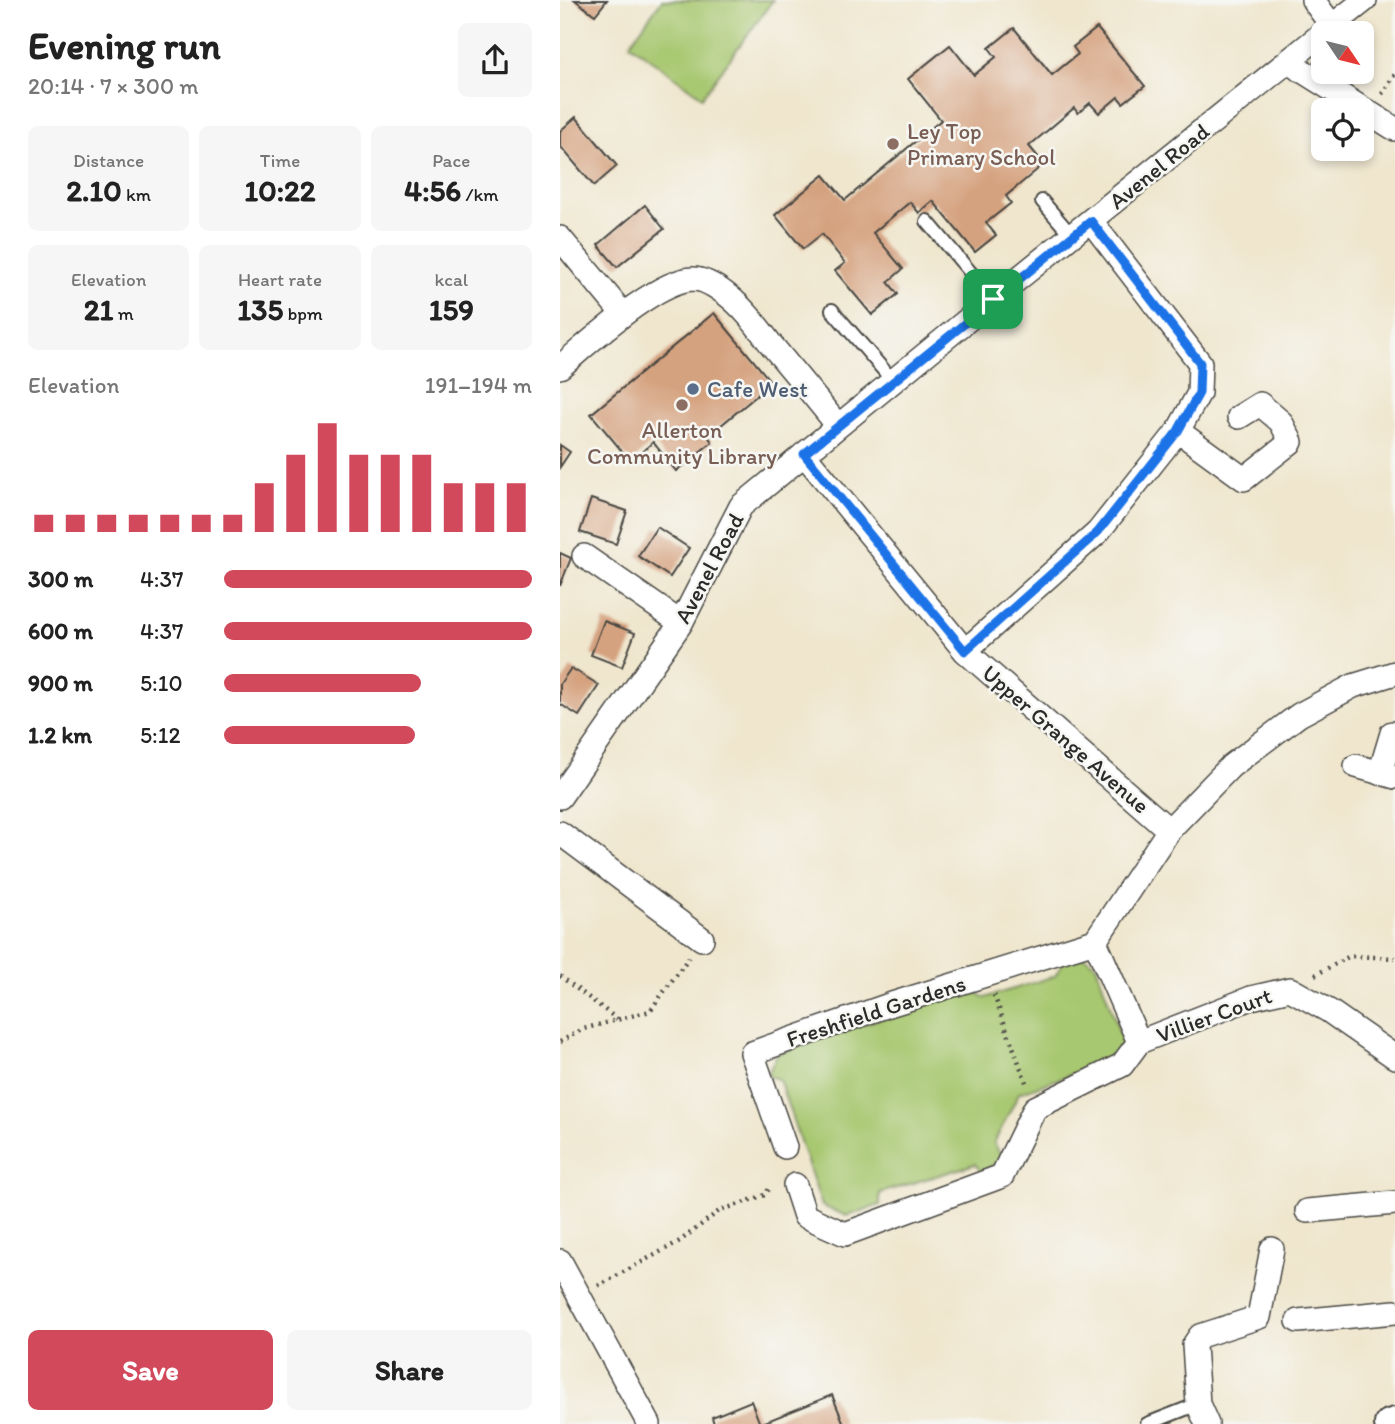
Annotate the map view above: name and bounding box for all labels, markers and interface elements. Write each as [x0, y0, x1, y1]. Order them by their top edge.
north arrow [1311, 21, 1374, 84]
map controls [1311, 21, 1374, 161]
text: Evening run [28, 23, 221, 69]
button: share [458, 23, 532, 97]
text: 20:14 · 7 × 300 m [28, 72, 199, 100]
button: locate [1311, 98, 1374, 161]
place label: Ley Top Primary School [907, 117, 1056, 171]
street label: Avenel Road [1103, 117, 1215, 215]
marker: Ley Top Primary School [885, 136, 901, 152]
text: Distance [73, 149, 144, 172]
text: Time [260, 149, 300, 172]
text: Pace [432, 149, 470, 172]
text: 2.10 [66, 172, 122, 209]
text: 10:22 [244, 172, 316, 209]
text: 4:56 [404, 172, 461, 209]
text: km [122, 183, 151, 206]
text: /km [461, 183, 499, 206]
text: Elevation [71, 268, 146, 291]
text: Heart rate [238, 268, 322, 291]
text: kcal [434, 268, 468, 291]
pin [963, 269, 1023, 329]
icon: arrive [974, 280, 1012, 318]
text: 21 [84, 291, 113, 328]
text: 135 [237, 291, 283, 328]
text: 159 [429, 291, 474, 328]
text: m [113, 302, 134, 325]
text: bpm [283, 302, 323, 325]
text: Elevation [28, 371, 119, 399]
text: 191–194 m [425, 371, 532, 399]
place label: Cafe West [707, 375, 808, 403]
marker: Cafe West [685, 381, 701, 397]
marker: Allerton Community Library [674, 397, 690, 413]
place label: Allerton Community Library [587, 416, 777, 470]
street label: Avenel Road [668, 508, 750, 628]
text: 300 m [28, 565, 93, 593]
text: 4:37 [140, 565, 183, 593]
text: 600 m [28, 617, 93, 645]
text: 4:37 [140, 617, 183, 645]
street label: Upper Grange Avenue [977, 659, 1155, 819]
text: 900 m [28, 669, 93, 697]
text: 5:10 [140, 669, 183, 697]
text: 1.2 km [28, 721, 92, 749]
text: 5:12 [140, 721, 180, 749]
street label: Freshfield Gardens [783, 969, 969, 1053]
street label: Villier Court [1153, 981, 1276, 1049]
button: Save [28, 1330, 273, 1410]
button: Share [287, 1330, 532, 1410]

